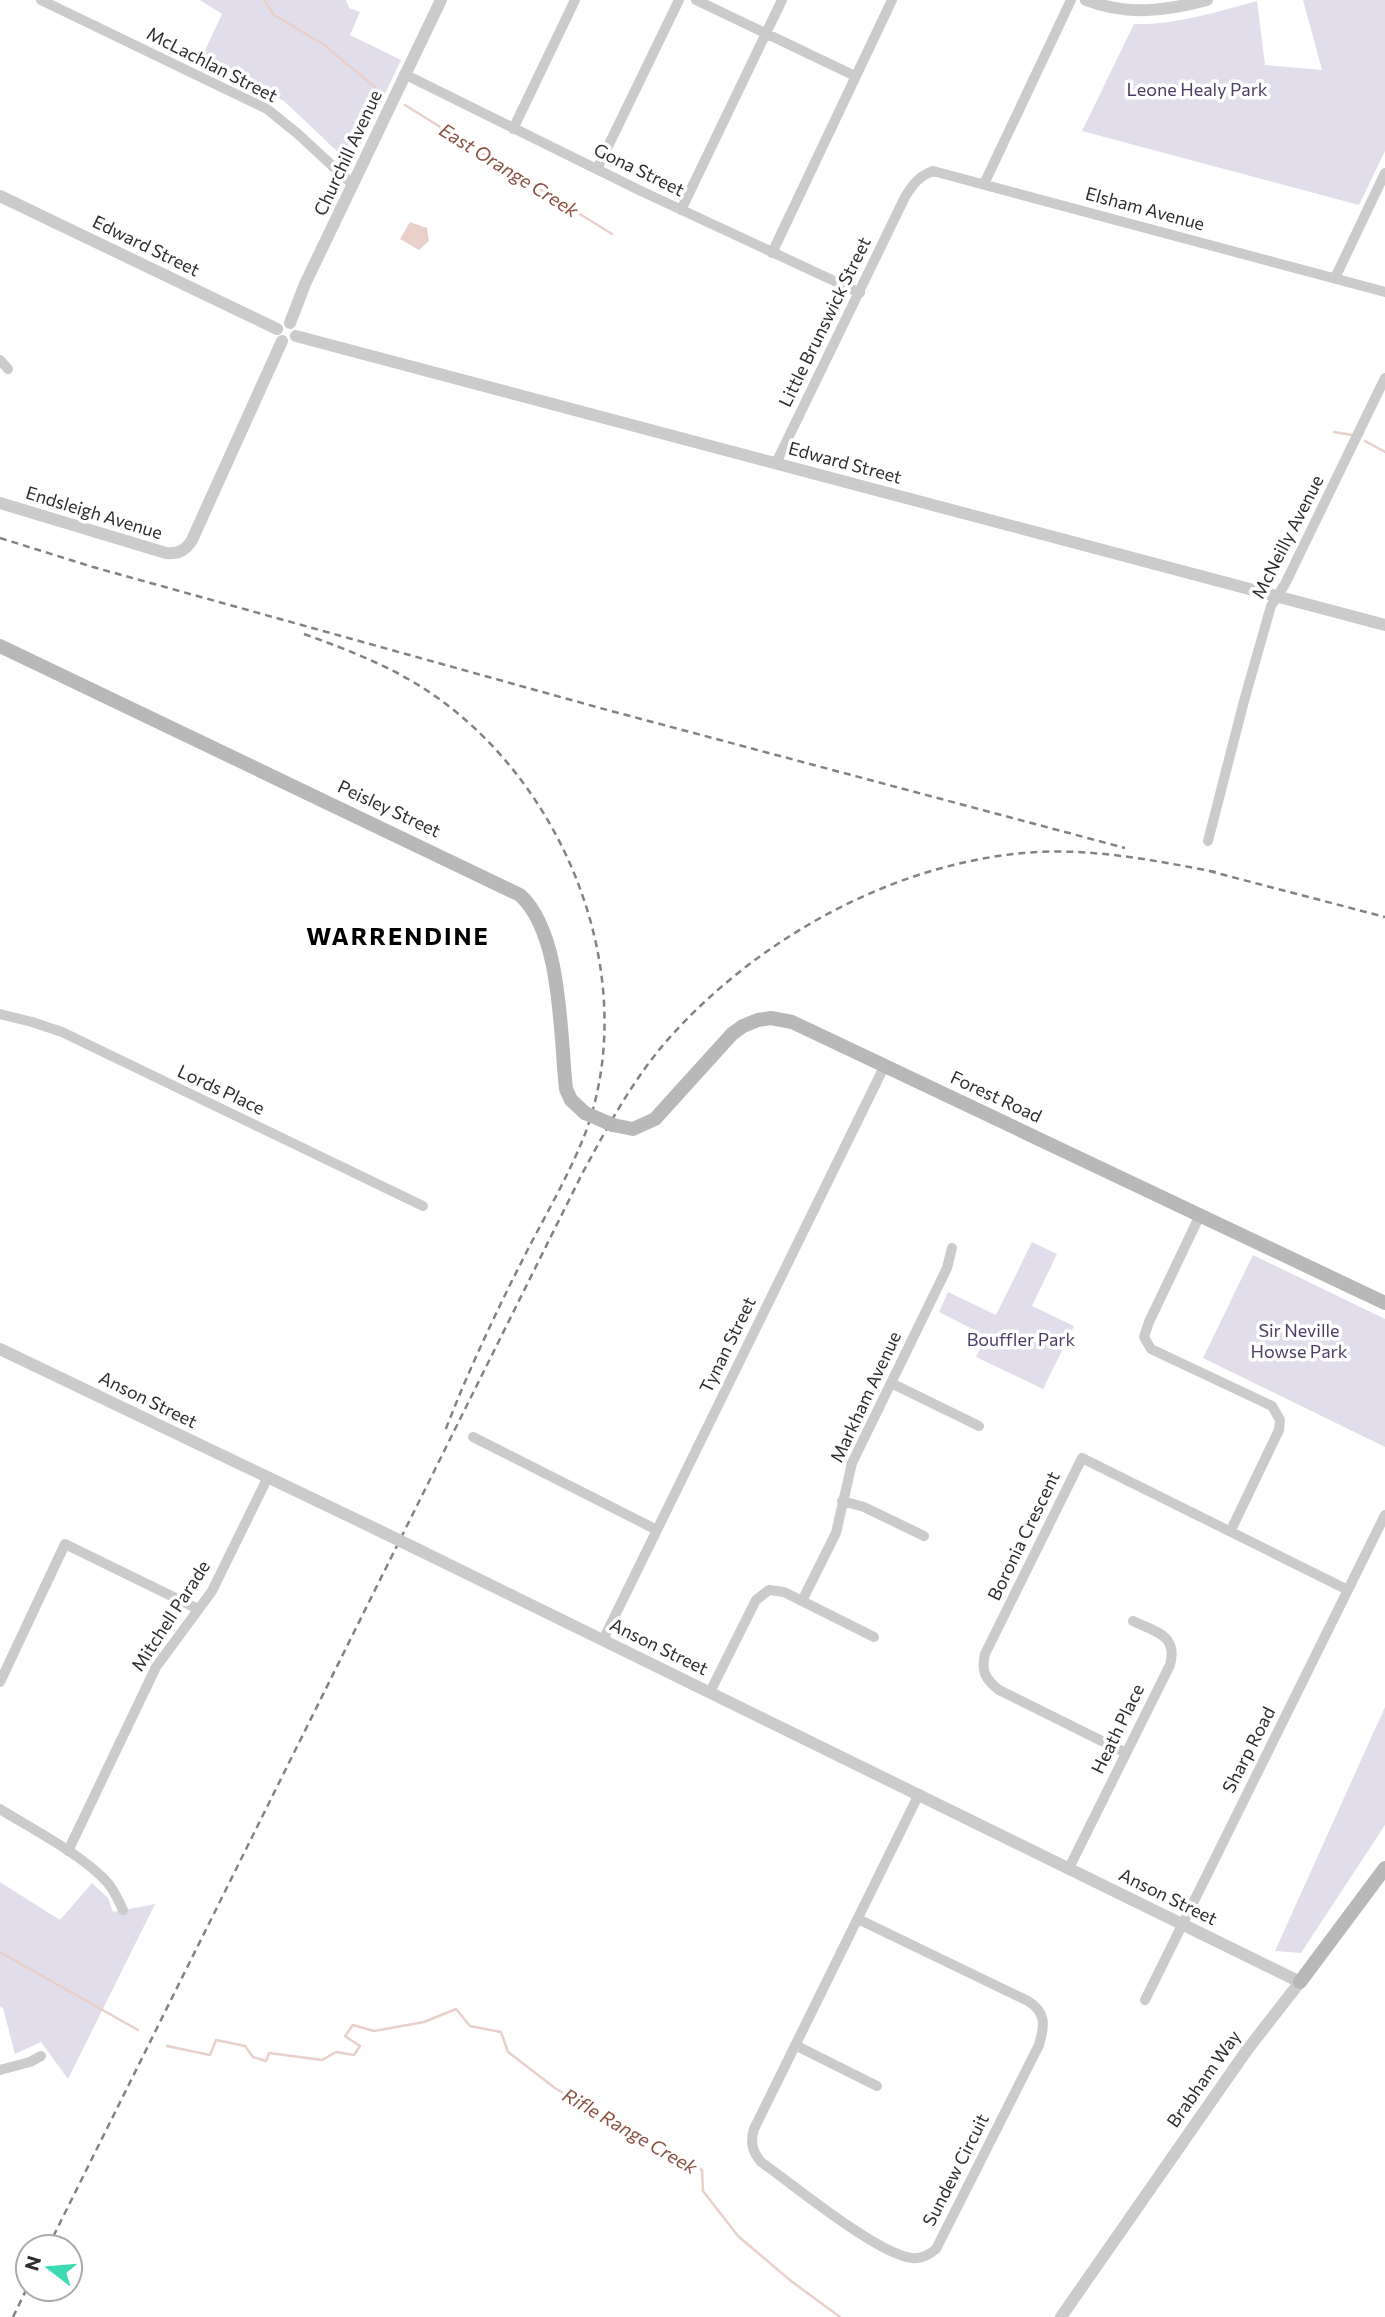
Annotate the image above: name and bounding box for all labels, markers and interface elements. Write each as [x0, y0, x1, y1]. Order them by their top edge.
street label: McLachlan Street [143, 22, 281, 107]
park label: Leone Healy Park [1126, 78, 1268, 100]
street label: Churchill Avenue [308, 86, 386, 219]
water label: East Orange Creek [436, 118, 584, 222]
street label: Gona Street [591, 138, 688, 200]
street label: Elsham Avenue [1083, 182, 1207, 234]
street label: Edward Street [89, 210, 204, 280]
street label: Little Brunswick Street [773, 233, 875, 410]
street label: Edward Street [786, 436, 904, 488]
street label: McNeilly Avenue [1247, 471, 1328, 602]
street label: Endsleigh Avenue [23, 481, 165, 543]
street label: Peisley Street [335, 775, 444, 841]
district label: WARRENDINE [306, 921, 490, 950]
street label: Lords Place [174, 1059, 269, 1119]
street label: Forest Road [947, 1065, 1046, 1127]
street label: Tynan Street [694, 1293, 760, 1396]
park label: Sir Neville Howse Park [1250, 1319, 1348, 1362]
street label: Markham Avenue [825, 1327, 905, 1466]
park label: Bouffler Park [967, 1328, 1076, 1350]
street label: Anson Street [96, 1366, 201, 1432]
street label: Boronia Crescent [982, 1467, 1064, 1604]
street label: Mitchell Parade [126, 1556, 214, 1675]
street label: Anson Street [607, 1613, 712, 1679]
street label: Heath Place [1086, 1680, 1148, 1777]
street label: Sharp Road [1217, 1703, 1279, 1796]
street label: Anson Street [1116, 1863, 1221, 1929]
street label: Brabham Way [1162, 2026, 1245, 2131]
water label: Rifle Range Creek [559, 2083, 702, 2179]
street label: Sundew Circuit [917, 2110, 993, 2229]
north arrow [14, 2233, 84, 2303]
text: N [19, 2253, 45, 2273]

